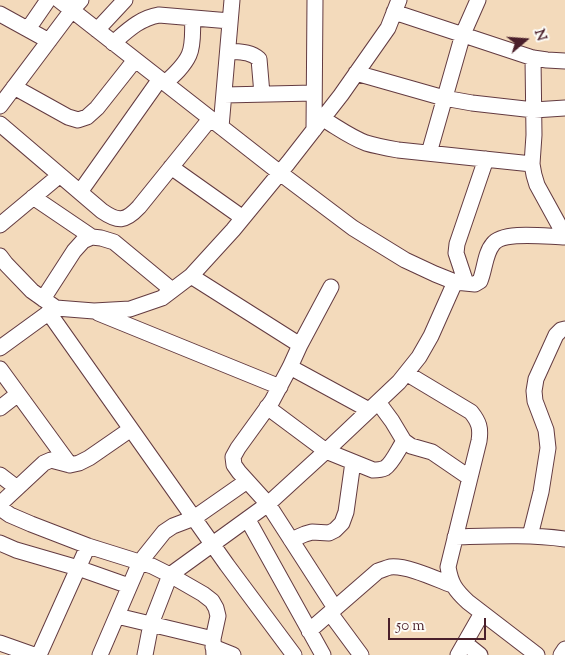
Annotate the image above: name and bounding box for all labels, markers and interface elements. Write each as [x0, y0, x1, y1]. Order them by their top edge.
north arrow [500, 15, 550, 65]
text: N [528, 27, 551, 44]
scale bar [390, 608, 488, 640]
text: 50 m [396, 616, 425, 637]

